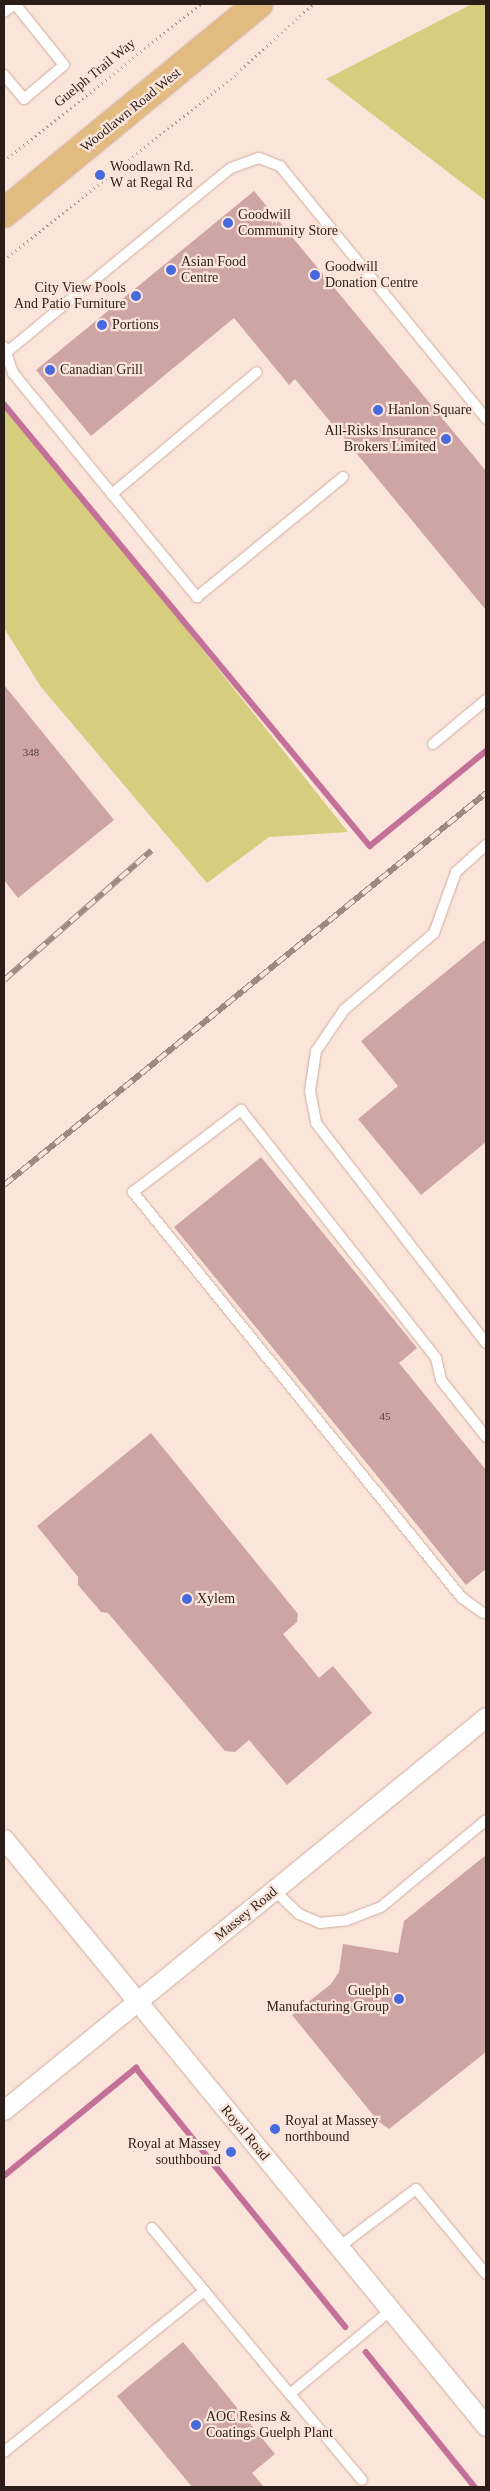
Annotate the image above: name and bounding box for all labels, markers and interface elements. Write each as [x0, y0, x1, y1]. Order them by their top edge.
street label: Guelph Trail Way [51, 35, 139, 111]
street label: Woodlawn Road West [77, 64, 185, 156]
place label: Woodlawn Rd. W at Regal Rd [110, 159, 194, 192]
marker: Woodlawn Rd. W at Regal Rd [94, 169, 106, 181]
place label: Goodwill Community Store [238, 207, 338, 240]
marker: Goodwill Community Store [222, 217, 234, 229]
place label: Asian Food Centre [181, 254, 246, 286]
place label: Goodwill Donation Centre [325, 259, 418, 292]
marker: Asian Food Centre [165, 264, 177, 276]
marker: Goodwill Donation Centre [309, 269, 321, 281]
place label: City View Pools And Patio Furniture [14, 280, 126, 312]
marker: City View Pools And Patio Furniture [130, 290, 142, 302]
place label: Portions [112, 317, 159, 333]
marker: Portions [96, 319, 108, 331]
place label: Canadian Grill [60, 362, 143, 378]
marker: Canadian Grill [44, 364, 56, 376]
place label: Hanlon Square [388, 402, 472, 418]
marker: Hanlon Square [372, 404, 384, 416]
place label: All-Risks Insurance Brokers Limited [324, 423, 436, 456]
marker: All-Risks Insurance Brokers Limited [440, 433, 452, 445]
house number: 348 [23, 745, 39, 759]
house number: 45 [380, 1409, 390, 1423]
place label: Xylem [197, 1591, 235, 1607]
marker: Xylem [181, 1593, 193, 1605]
street label: Massey Road [211, 1884, 281, 1944]
place label: Guelph Manufacturing Group [267, 1983, 389, 2015]
marker: Guelph Manufacturing Group [393, 1993, 405, 2005]
street label: Royal Road [217, 2102, 273, 2164]
place label: Royal at Massey northbound [285, 2113, 378, 2146]
marker: Royal at Massey northbound [269, 2123, 281, 2135]
place label: Royal at Massey southbound [128, 2136, 221, 2168]
marker: Royal at Massey southbound [225, 2146, 237, 2158]
place label: AOC Resins & Coatings Guelph Plant [206, 2409, 333, 2442]
marker: AOC Resins & Coatings Guelph Plant [190, 2419, 202, 2431]

